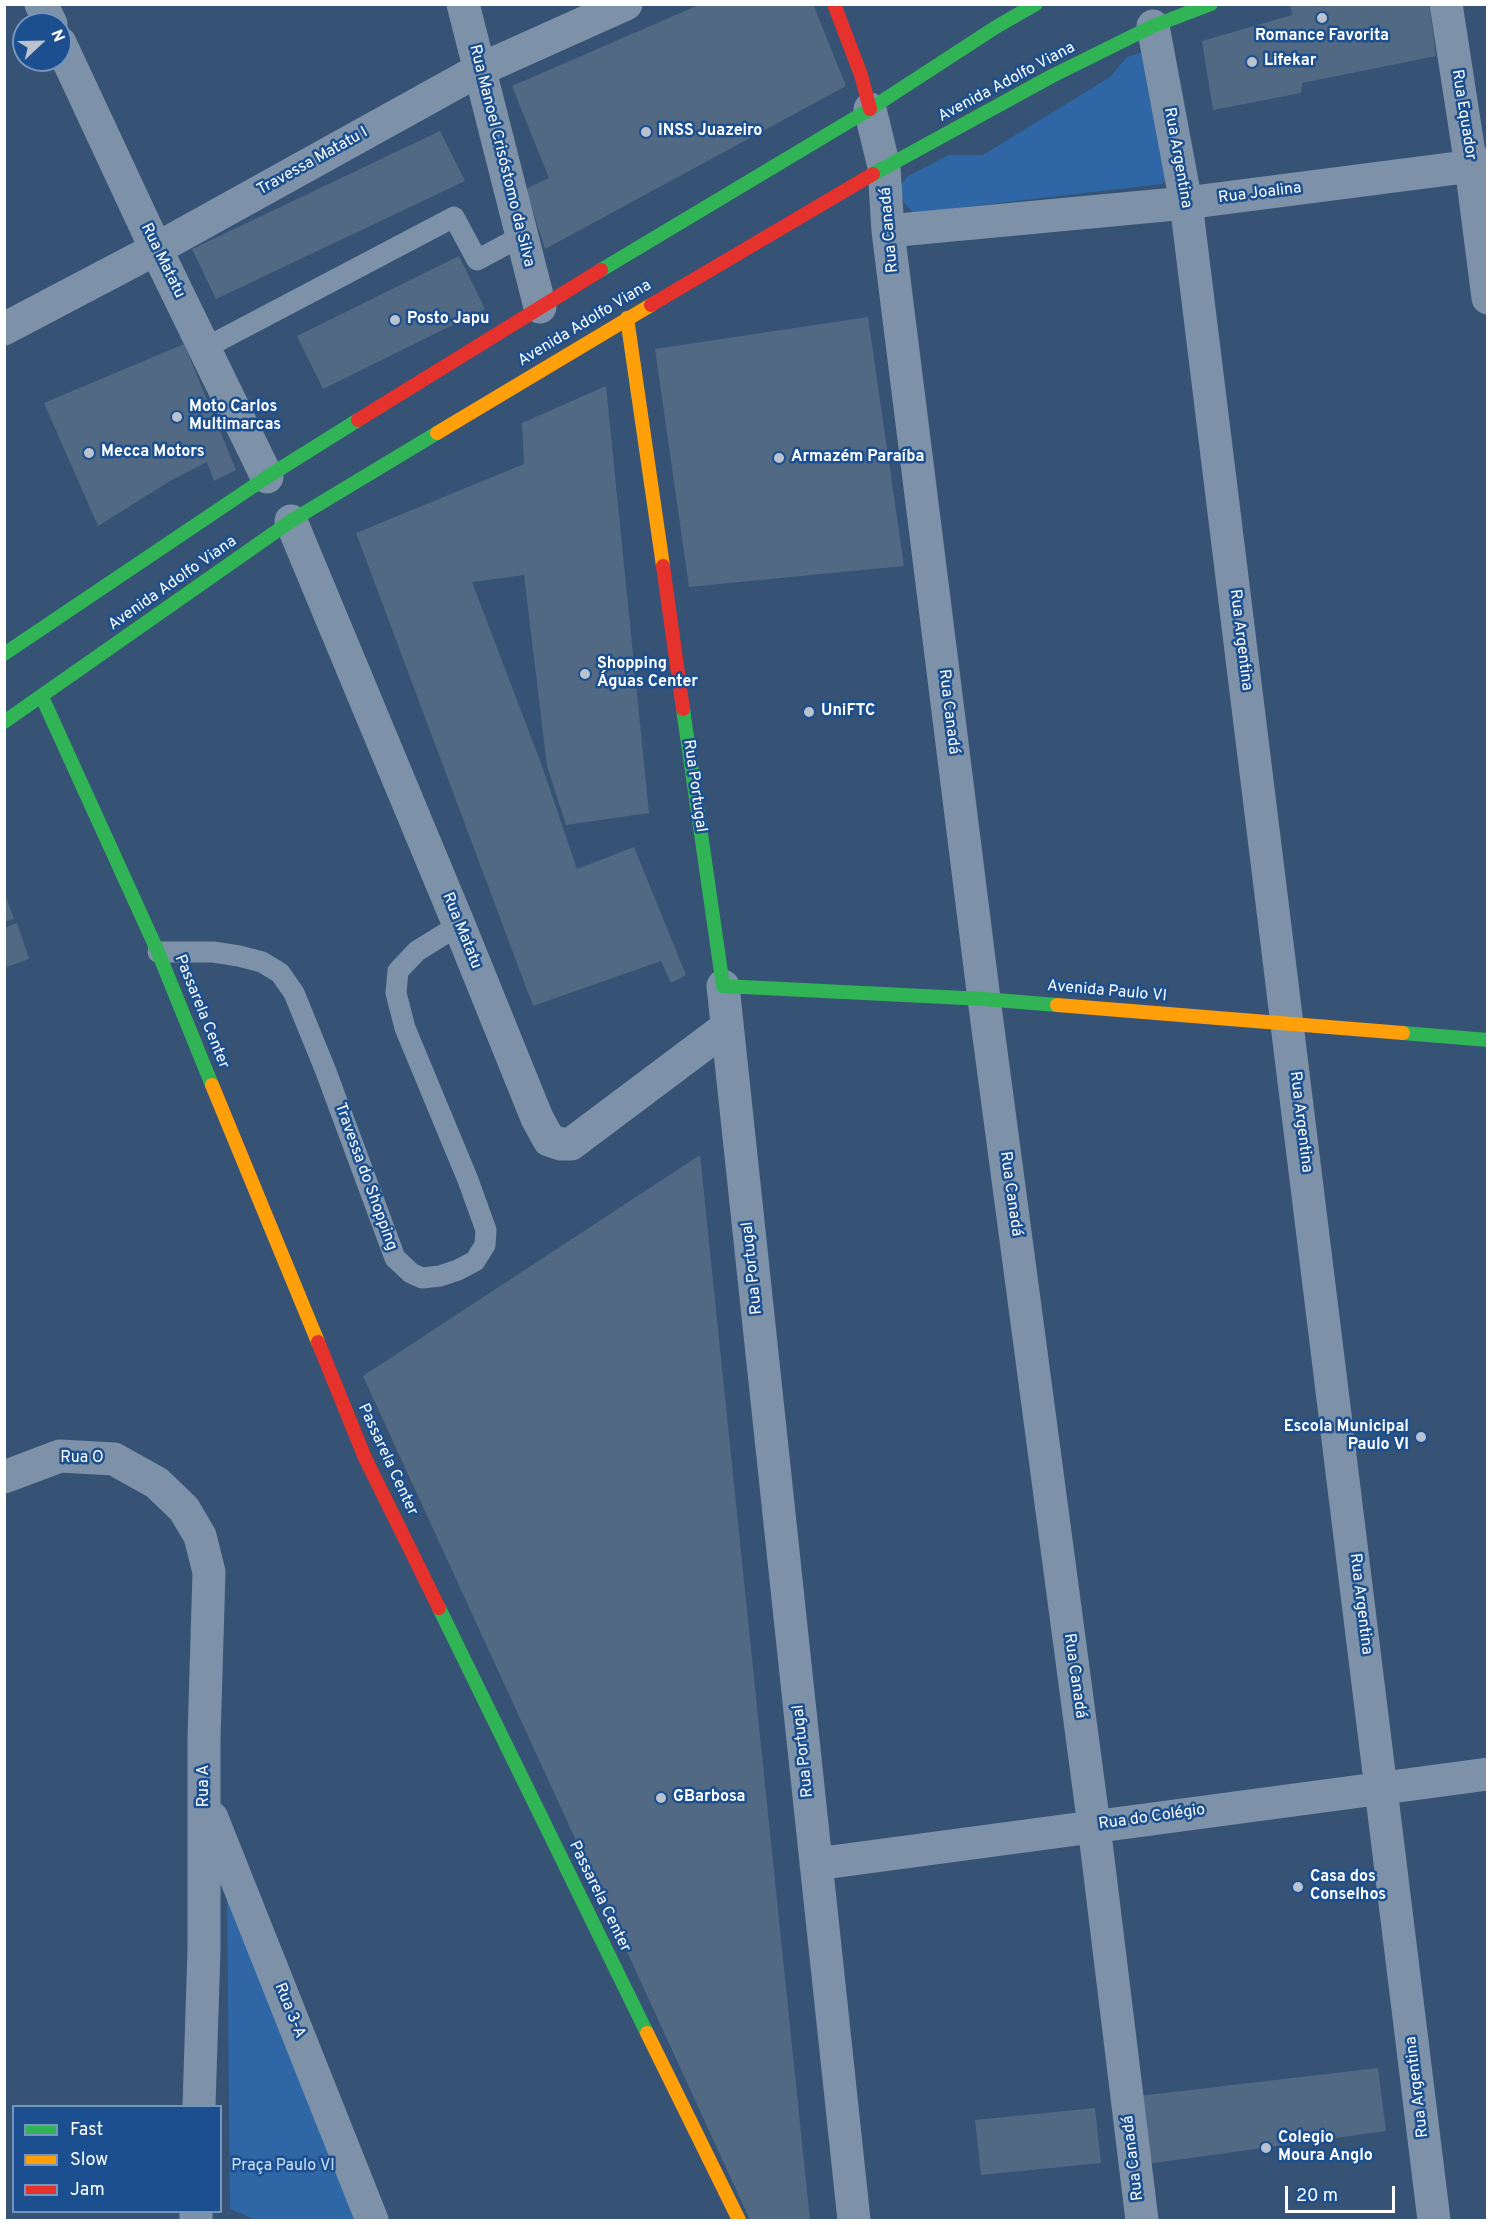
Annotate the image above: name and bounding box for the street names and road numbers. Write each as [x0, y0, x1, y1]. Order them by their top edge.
street label: Avenida Adolfo Viana [935, 39, 1079, 127]
street label: Rua Manoel Crisóstomo da Silva [464, 43, 538, 269]
street label: Rua Equador [1446, 68, 1480, 162]
street label: Rua Argentina [1159, 106, 1195, 210]
street label: Travessa Matatu I [254, 124, 372, 200]
street label: Rua Joalina [1217, 179, 1303, 209]
street label: Rua Canadá [877, 186, 903, 274]
street label: Rua Matatu [136, 220, 188, 302]
street label: Avenida Adolfo Viana [515, 277, 655, 371]
street label: Avenida Adolfo Viana [105, 532, 241, 636]
street label: Rua Argentina [1224, 588, 1256, 692]
street label: Rua Canadá [933, 668, 963, 756]
street label: Rua Portugal [678, 738, 710, 834]
street label: Rua Matatu [437, 890, 485, 972]
street label: Passarela Center [169, 952, 233, 1072]
street label: Avenida Paulo VI [1046, 977, 1168, 1007]
street label: Rua Argentina [1284, 1070, 1316, 1174]
street label: Travessa do Shopping [329, 1101, 401, 1253]
street label: Rua Canadá [995, 1150, 1025, 1238]
street label: Rua Portugal [739, 1221, 767, 1315]
street label: Passarela Center [353, 1401, 421, 1519]
street label: Rua O [60, 1449, 104, 1469]
street label: Rua Argentina [1344, 1552, 1376, 1656]
street label: Rua Canadá [1059, 1632, 1089, 1720]
street label: Rua Portugal [790, 1704, 818, 1798]
street label: Rua A [195, 1765, 215, 1807]
street label: Rua do Colégio [1097, 1801, 1207, 1835]
street label: Passarela Center [564, 1838, 634, 1956]
street label: Rua 3-A [269, 1980, 309, 2042]
street label: Rua Argentina [1402, 2035, 1434, 2139]
street label: Rua Canadá [1119, 2114, 1149, 2202]

